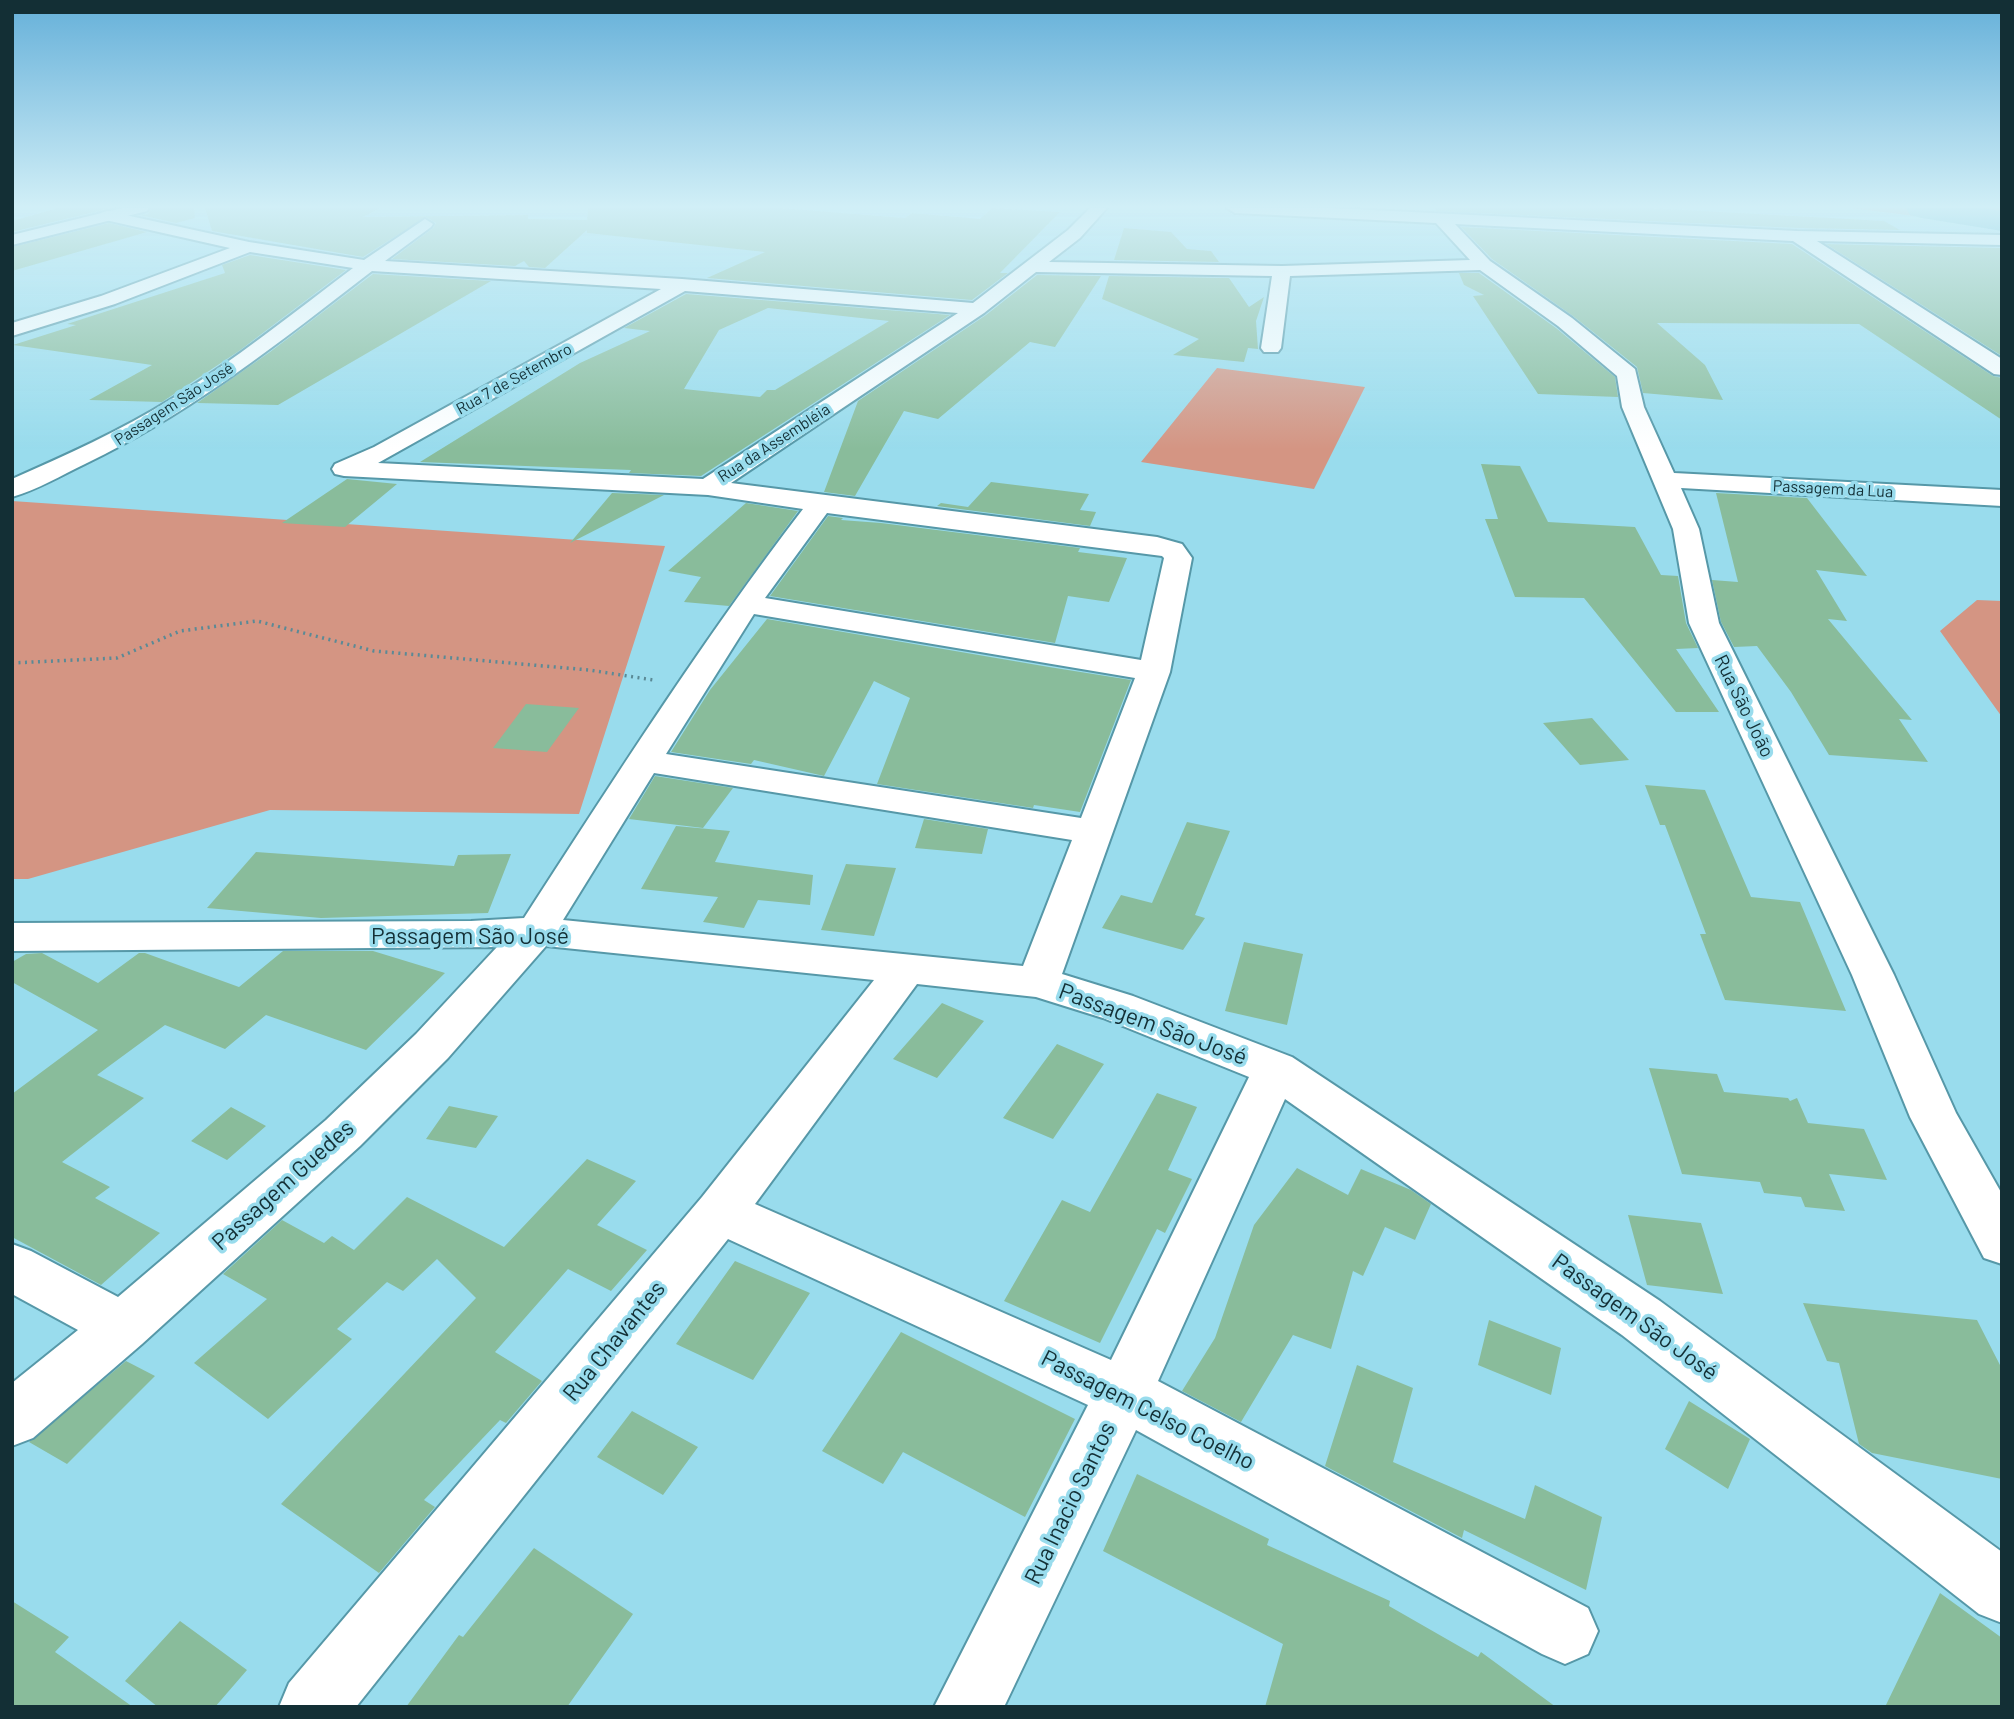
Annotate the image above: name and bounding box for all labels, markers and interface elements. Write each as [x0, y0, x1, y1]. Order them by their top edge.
street label: Rua 7 de Setembro [453, 339, 575, 419]
street label: Passagem São José [111, 358, 237, 450]
street label: Rua da Assembléia [714, 400, 834, 486]
street label: Passagem da Lua [1772, 476, 1894, 502]
street label: Rua São João [1709, 651, 1779, 761]
street label: Passagem São José [371, 922, 569, 950]
street label: Passagem São José [1055, 977, 1251, 1071]
street label: Passagem Guedes [206, 1114, 360, 1256]
street label: Passagem São José [1547, 1248, 1723, 1386]
street label: Rua Chavantes [557, 1275, 671, 1407]
street label: Passagem Celso Coelho [1037, 1344, 1259, 1476]
street label: Rua Inacio Santos [1019, 1417, 1121, 1589]

